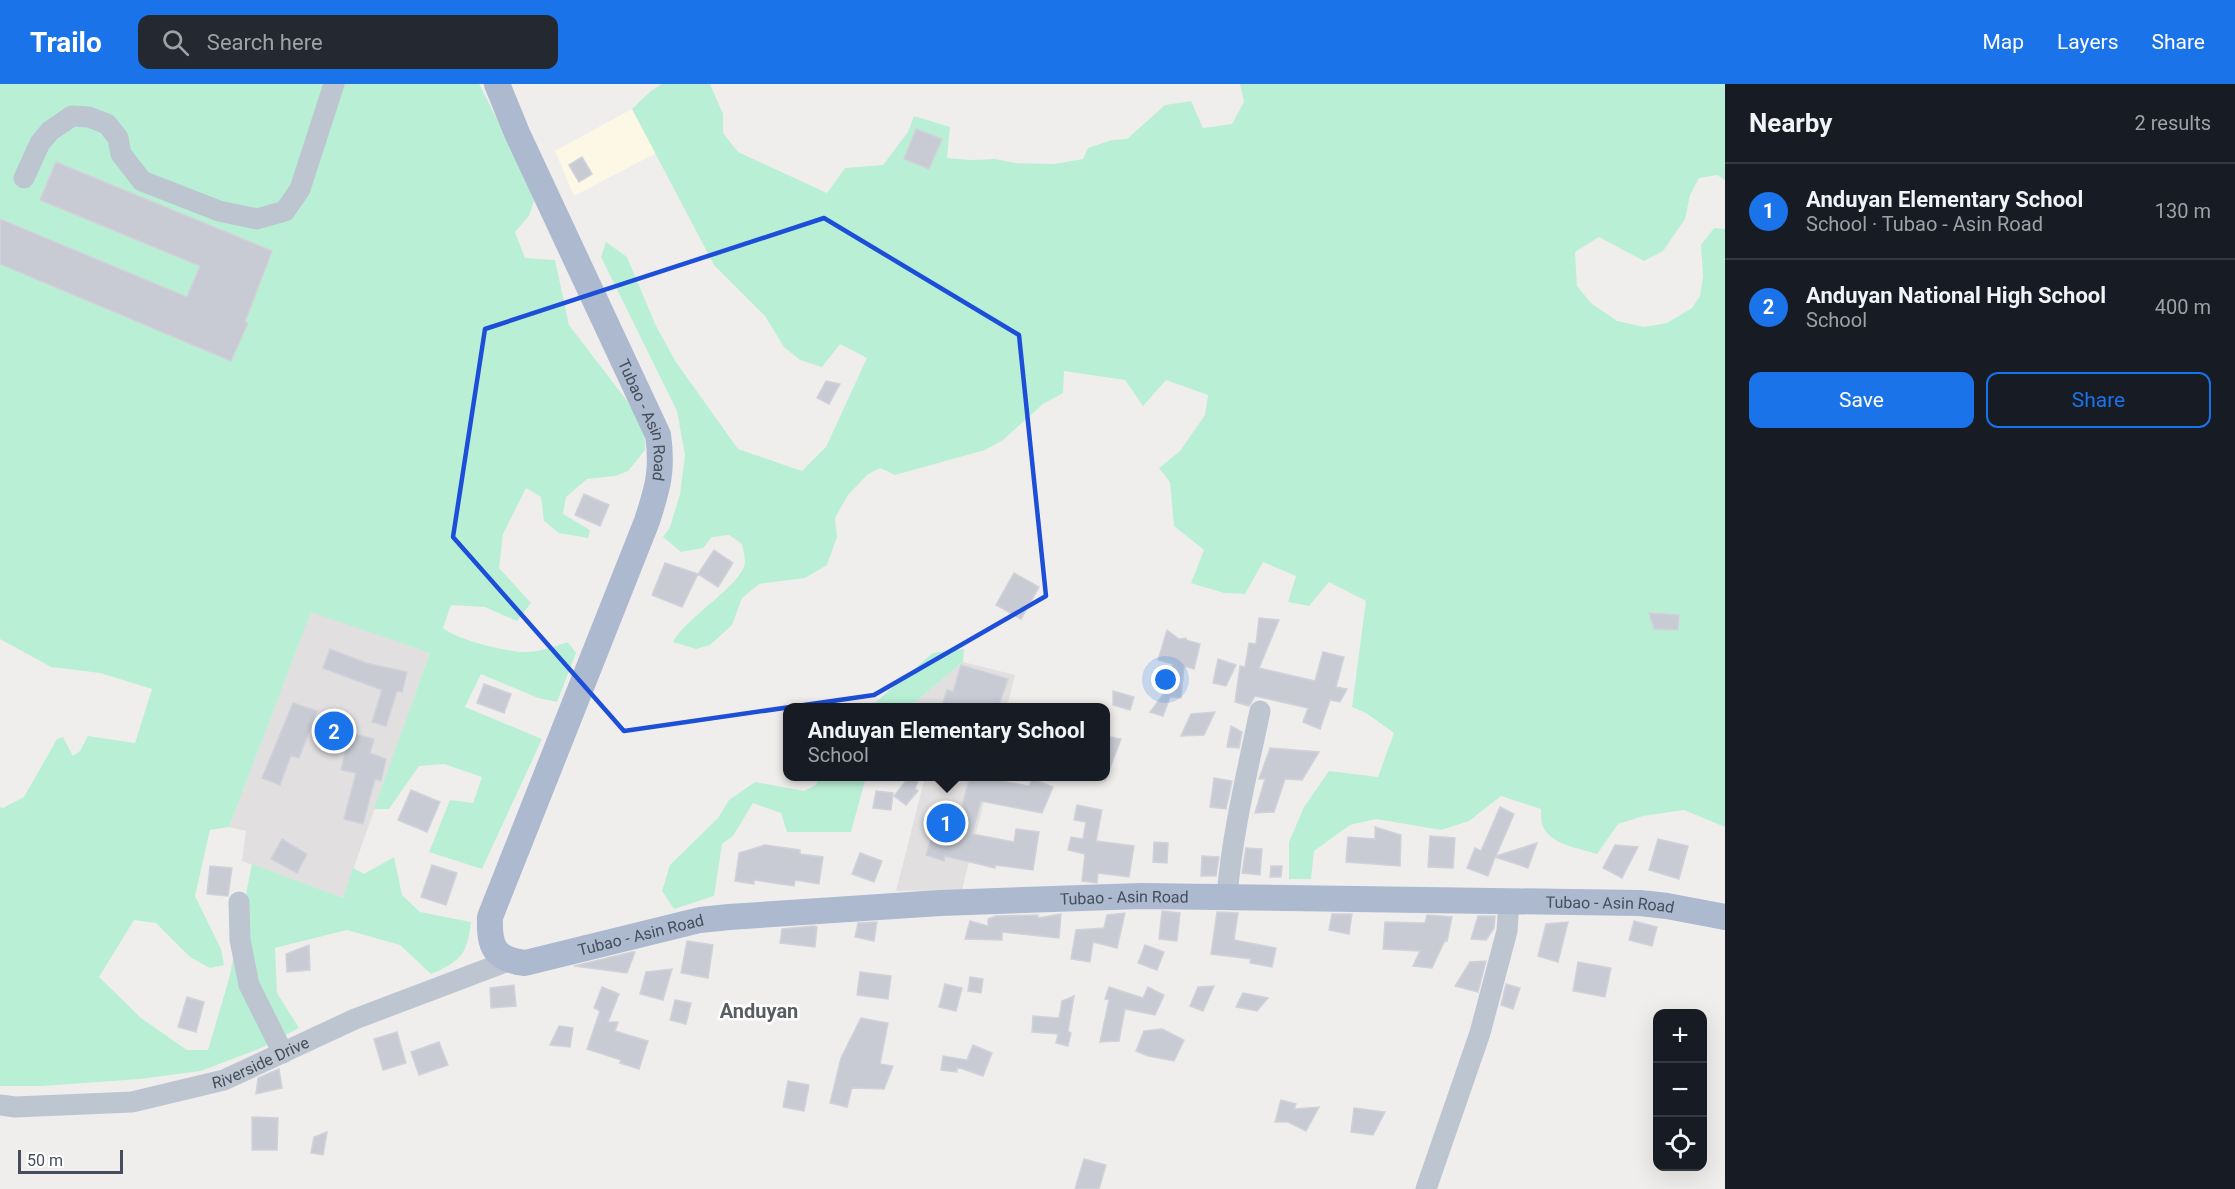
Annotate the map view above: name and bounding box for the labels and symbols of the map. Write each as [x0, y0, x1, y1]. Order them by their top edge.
street label: Tubao - Asin Road [614, 356, 669, 482]
your location [1151, 665, 1180, 694]
pin: 2 [314, 708, 354, 754]
pin: 1 [926, 800, 966, 846]
street label: Tubao - Asin Road [1059, 886, 1189, 908]
street label: Tubao - Asin Road [1546, 892, 1676, 917]
street label: Tubao - Asin Road [576, 910, 706, 959]
district label: Anduyan [720, 999, 798, 1023]
street label: Riverside Drive [210, 1032, 312, 1092]
scale bar [18, 1147, 123, 1174]

